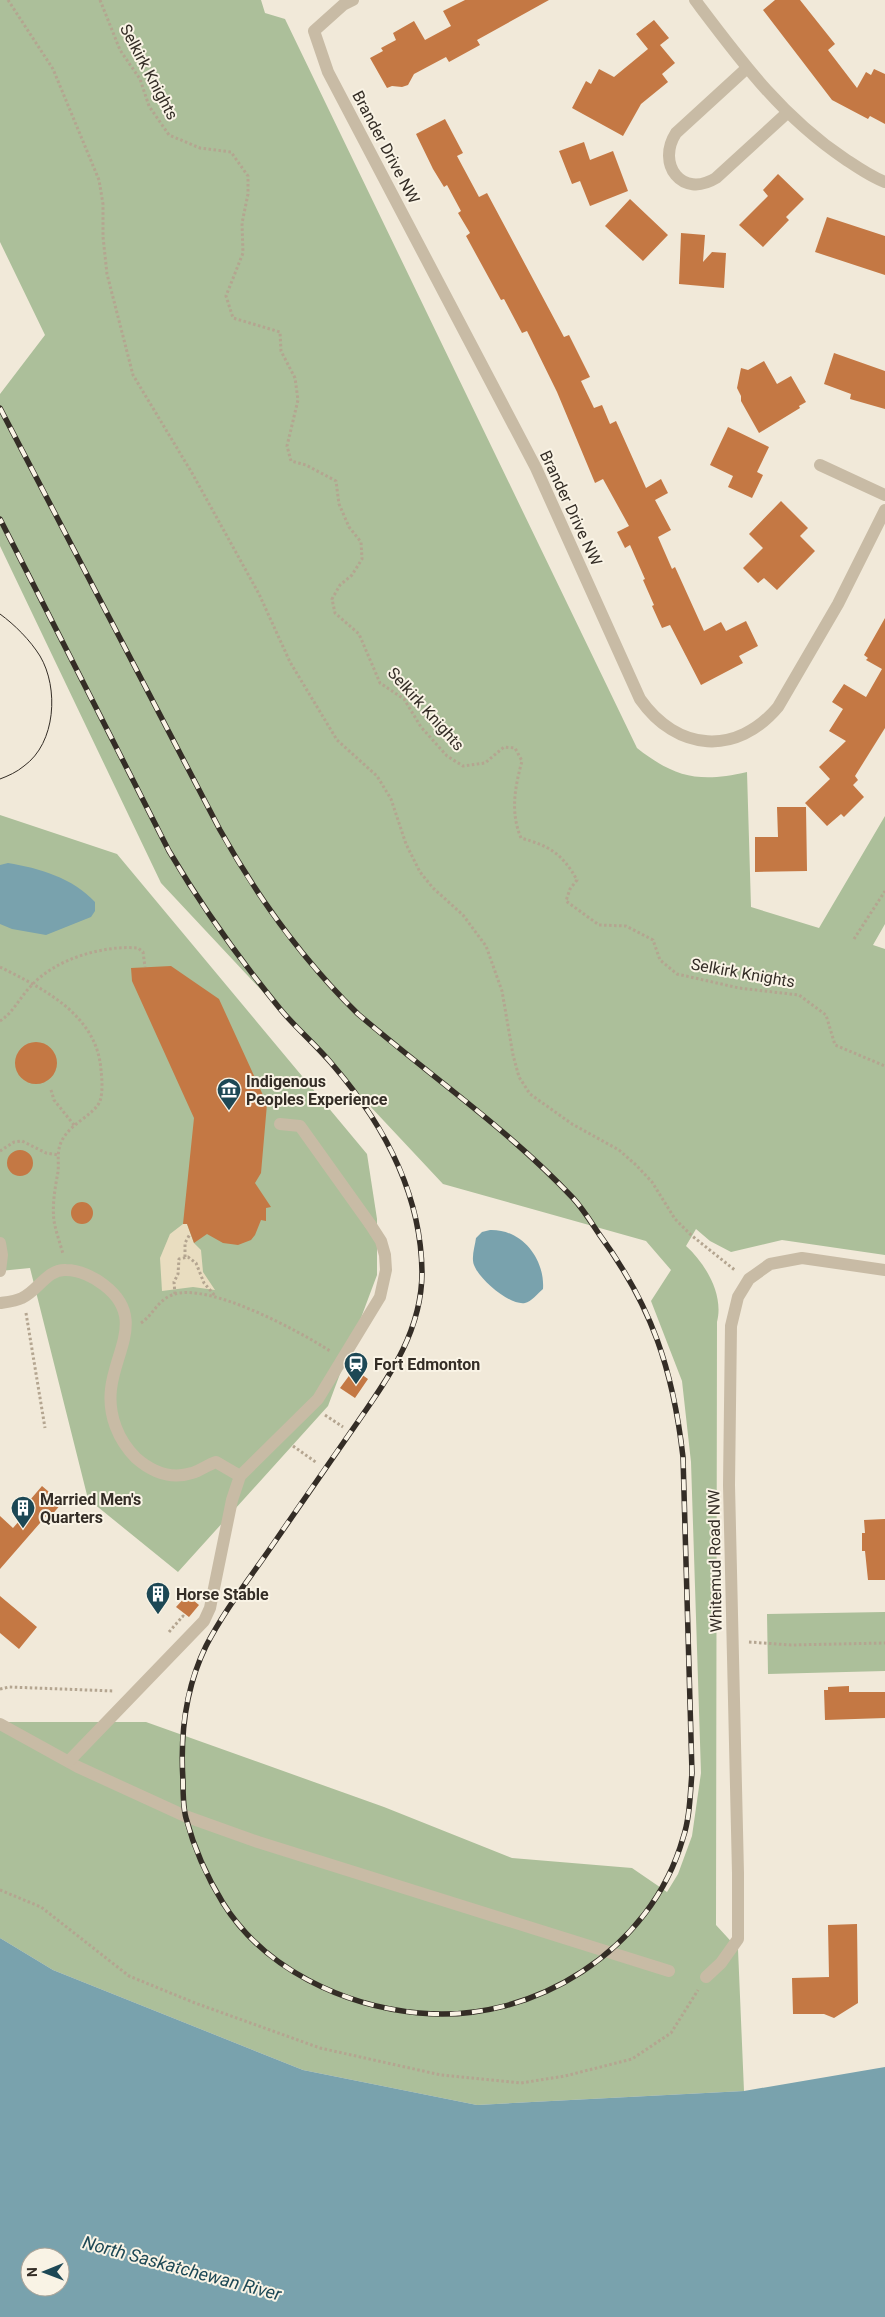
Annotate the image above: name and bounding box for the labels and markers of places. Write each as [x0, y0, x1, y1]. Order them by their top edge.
place label: Indigenous Peoples Experience [246, 1072, 388, 1109]
museum icon: Indigenous Peoples Experience [216, 1077, 242, 1111]
station icon: Fort Edmonton [343, 1351, 369, 1385]
place label: Fort Edmonton [374, 1355, 480, 1374]
place label: Married Men's Quarters [40, 1490, 141, 1527]
building icon: Married Men's Quarters [10, 1495, 36, 1529]
building icon: Horse Stable [145, 1581, 171, 1615]
place label: Horse Stable [176, 1585, 269, 1604]

